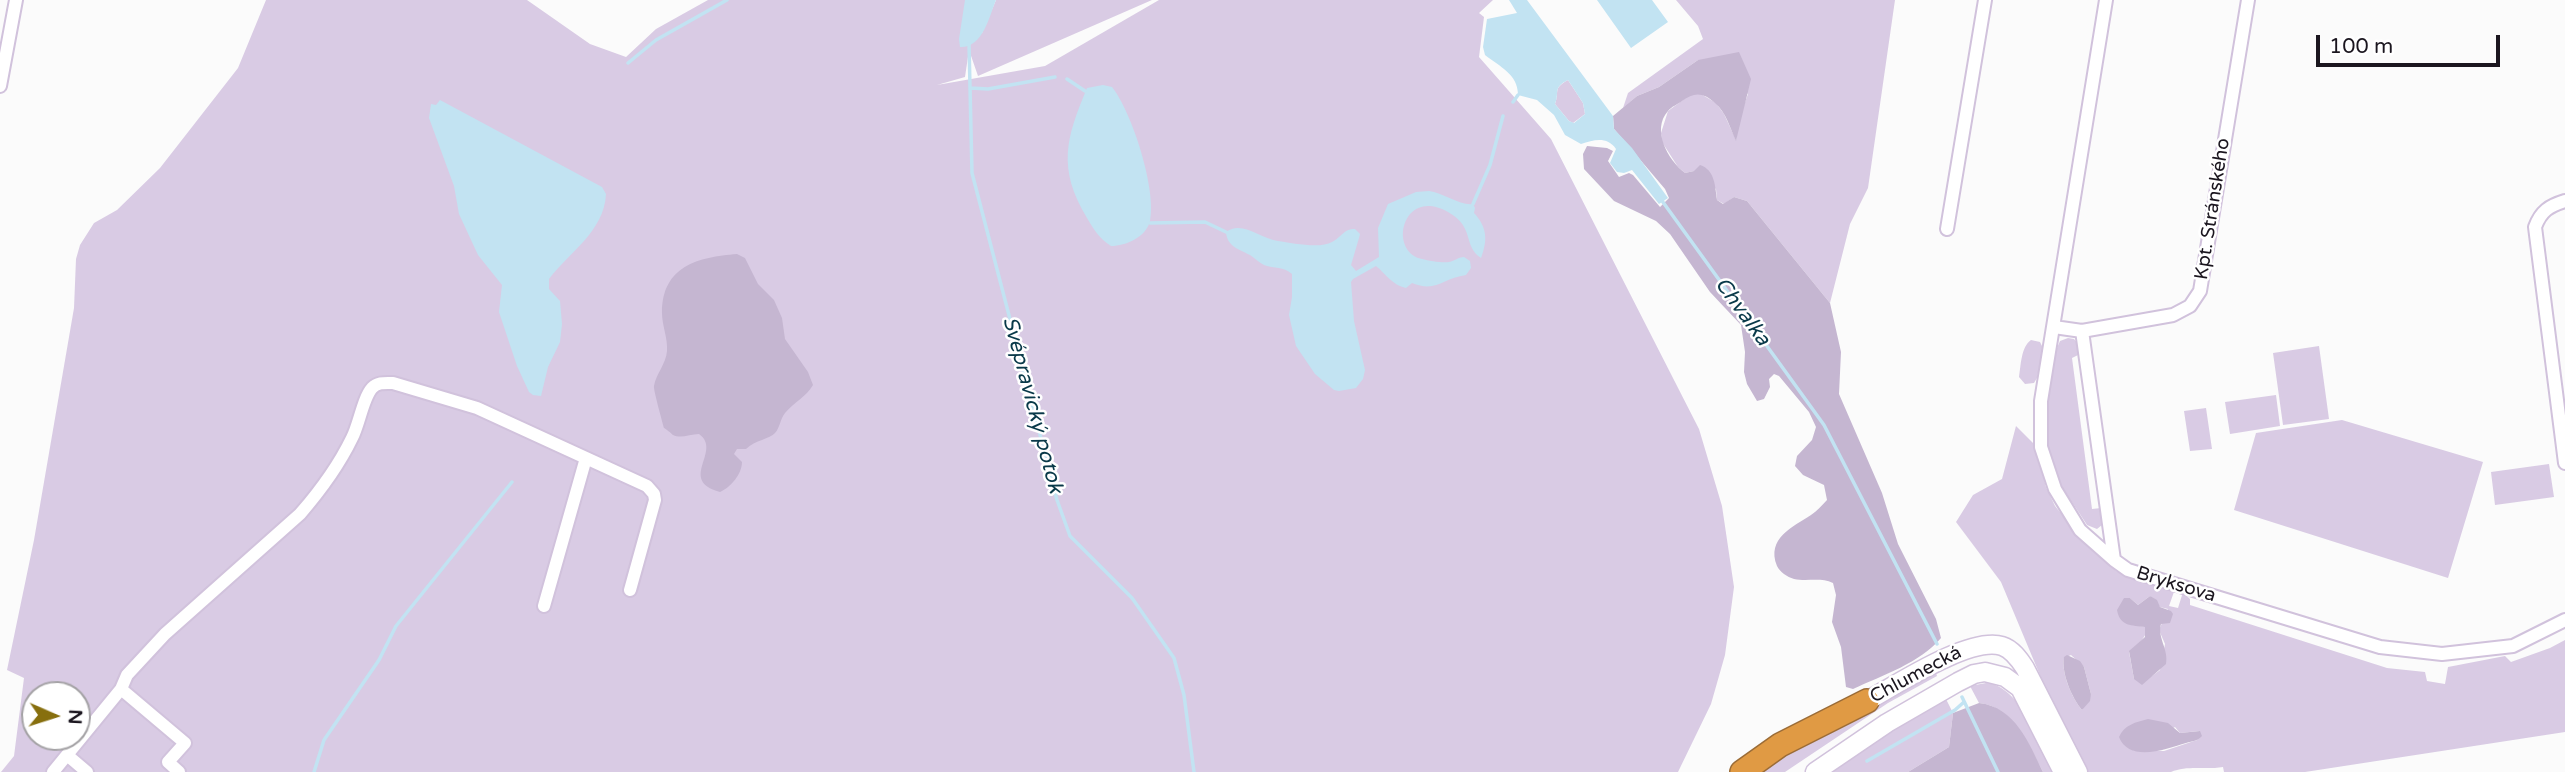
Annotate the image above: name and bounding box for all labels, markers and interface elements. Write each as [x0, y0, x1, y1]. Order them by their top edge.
scale bar [2320, 21, 2504, 65]
text: 100 m [2329, 34, 2393, 59]
street label: Kpt. Stránského [2191, 137, 2235, 281]
water label: Chvalka [1709, 273, 1775, 351]
water label: Svépravický potok [996, 314, 1068, 496]
street label: Bryksova [2133, 562, 2219, 608]
street label: Chlumecká [1866, 641, 1966, 709]
north arrow [21, 681, 91, 751]
text: N [64, 709, 86, 725]

